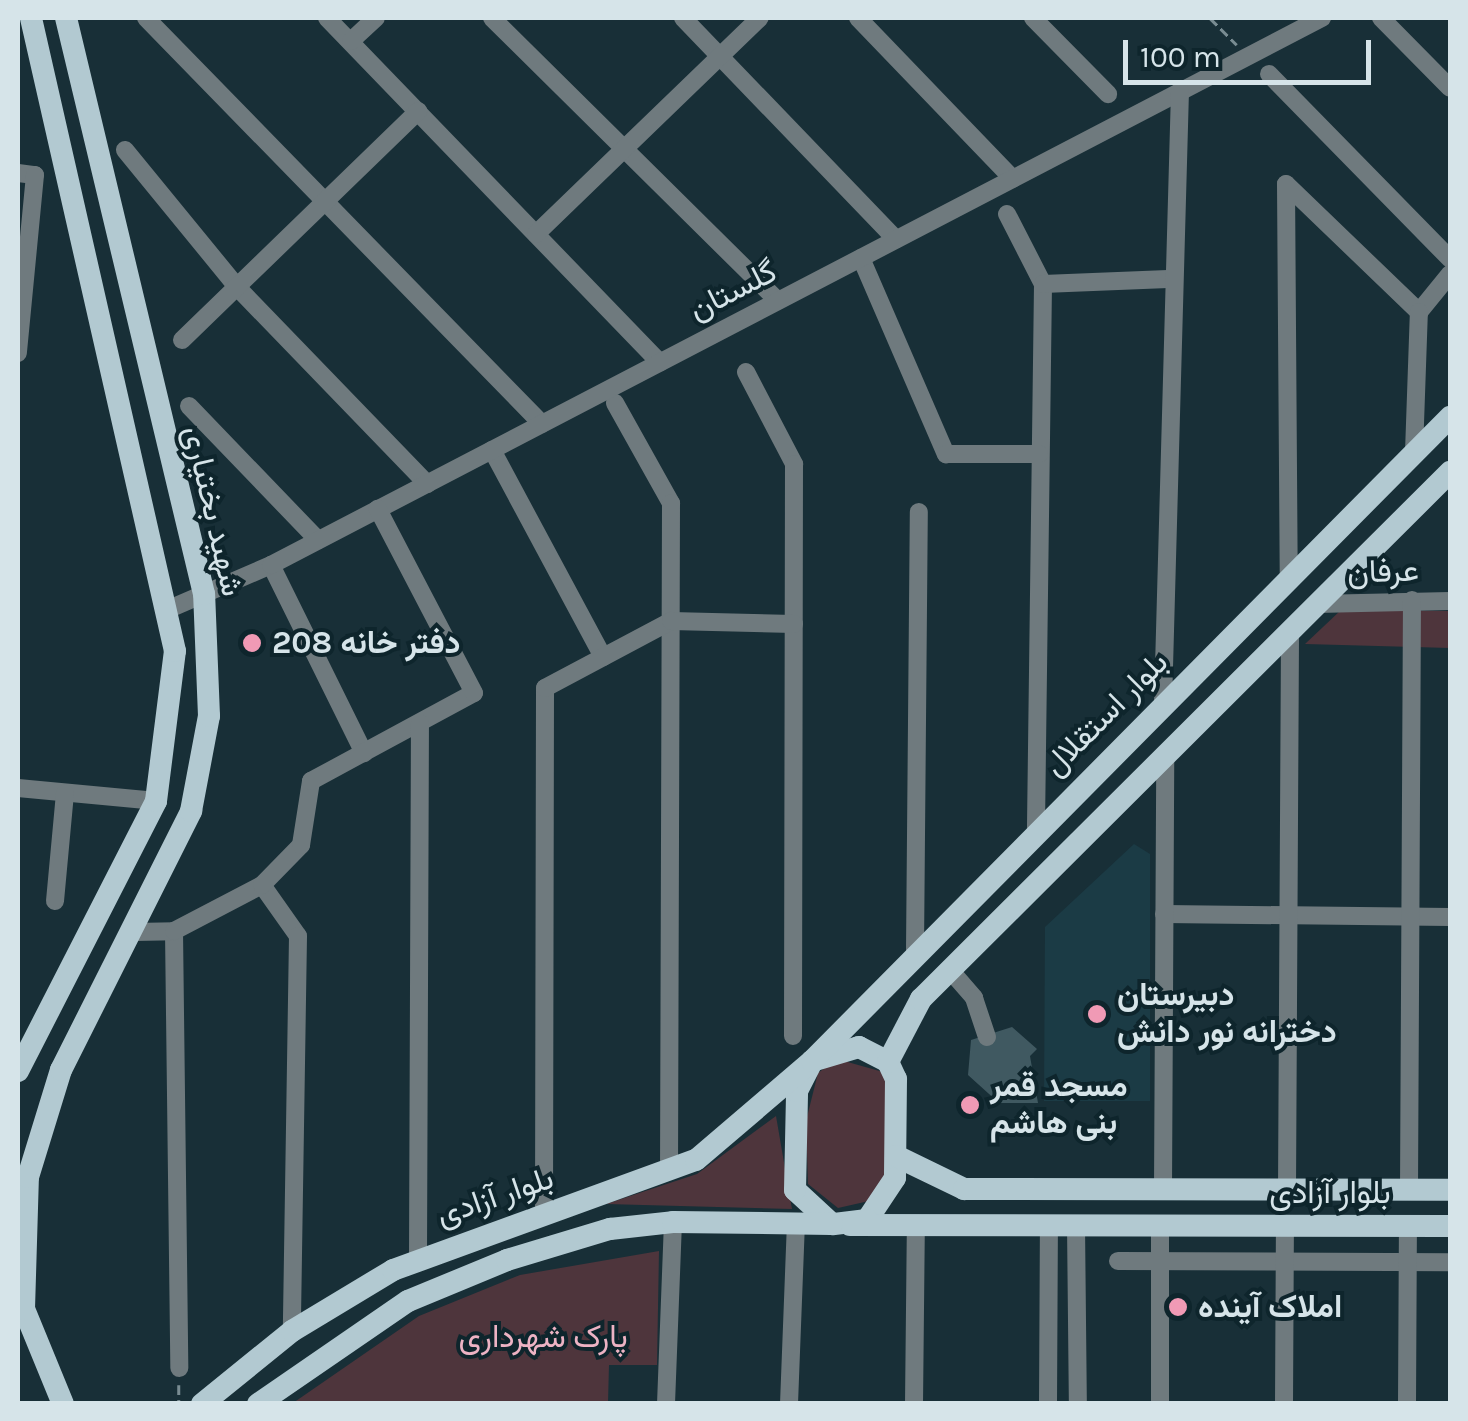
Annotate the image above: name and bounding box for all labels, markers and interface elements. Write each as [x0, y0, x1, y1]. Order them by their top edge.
scale bar [1128, 20, 1376, 82]
text: 100 m [1140, 39, 1221, 75]
street label: گلستان [683, 253, 783, 329]
street label: شهید بختیاری [175, 422, 251, 600]
street label: عرفان [1347, 552, 1419, 592]
place label: دفتر خانه 208 [272, 624, 461, 662]
marker: دفتر خانه 208 [241, 632, 263, 654]
street label: بلوار استقلال [1036, 644, 1176, 784]
place label: دبیرستان دخترانه نور دانش [1117, 977, 1337, 1052]
marker: دبیرستان دخترانه نور دانش [1086, 1003, 1108, 1025]
place label: مسجد قمر بنی هاشم [990, 1068, 1128, 1143]
marker: مسجد قمر بنی هاشم [959, 1094, 981, 1116]
street label: بلوار آزادی [431, 1159, 559, 1235]
street label: بلوار آزادی [1269, 1174, 1391, 1212]
place label: املاک آینده [1198, 1288, 1342, 1326]
marker: املاک آینده [1167, 1296, 1189, 1318]
park label: پارک شهرداری [458, 1318, 628, 1356]

